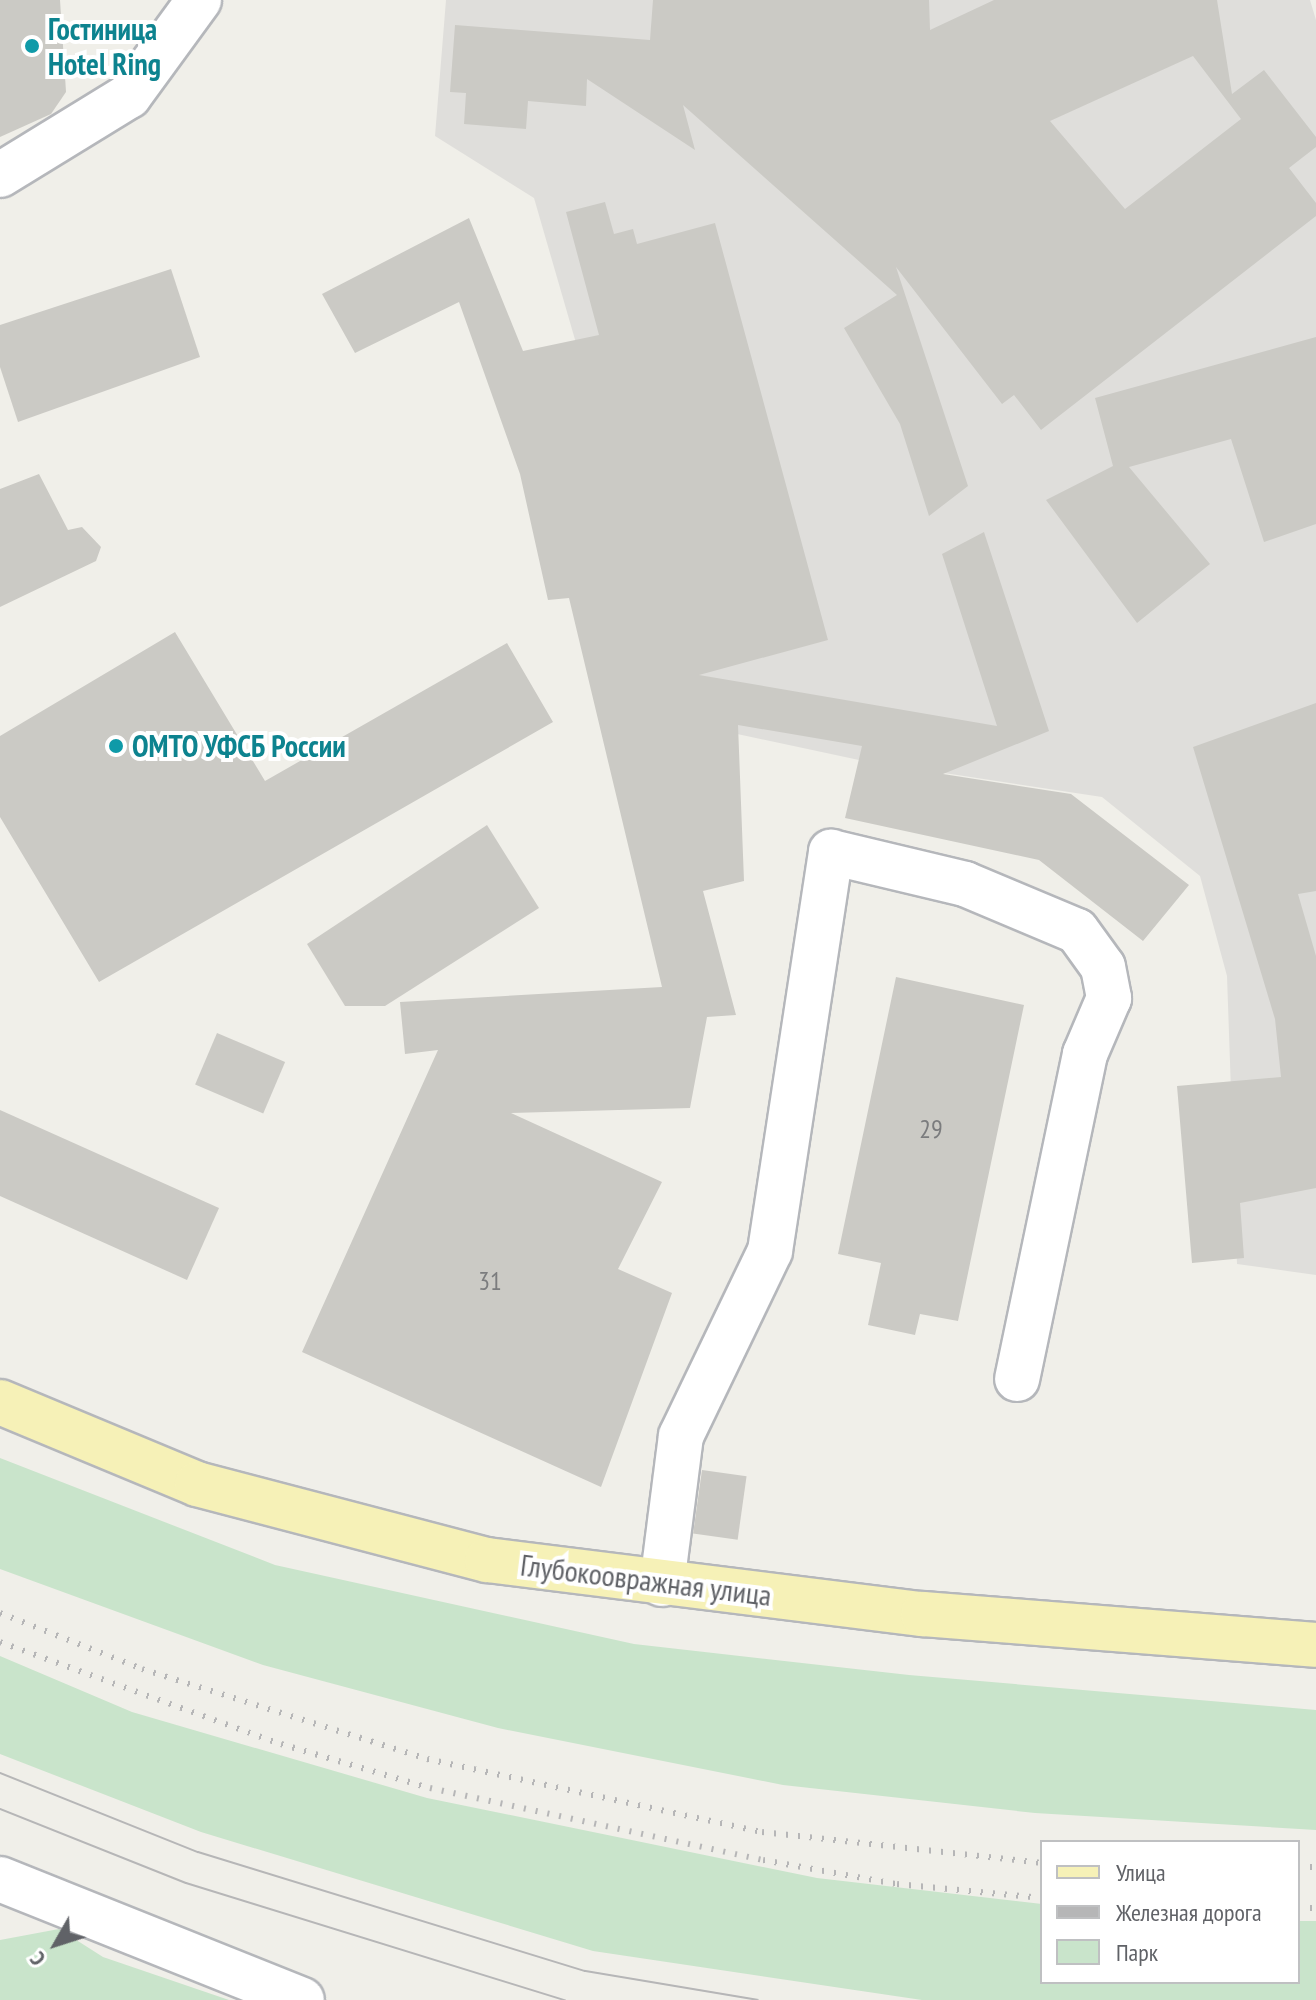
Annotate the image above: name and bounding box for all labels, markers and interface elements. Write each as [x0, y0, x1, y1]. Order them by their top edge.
place label: Гостиница Hotel Ring [48, 11, 161, 82]
marker: Гостиница Hotel Ring [23, 37, 41, 55]
place label: ОМТО УФСБ России [132, 728, 347, 764]
marker: ОМТО УФСБ России [107, 737, 125, 755]
house number: 29 [919, 1113, 943, 1145]
house number: 31 [478, 1265, 502, 1297]
street label: Глубокоовражная улица [518, 1547, 774, 1613]
legend [1040, 1840, 1300, 1984]
text: Улица [1116, 1857, 1166, 1888]
text: Железная дорога [1116, 1897, 1262, 1928]
north arrow [16, 1904, 96, 1984]
text: Парк [1116, 1937, 1158, 1968]
text: С [23, 1946, 51, 1972]

